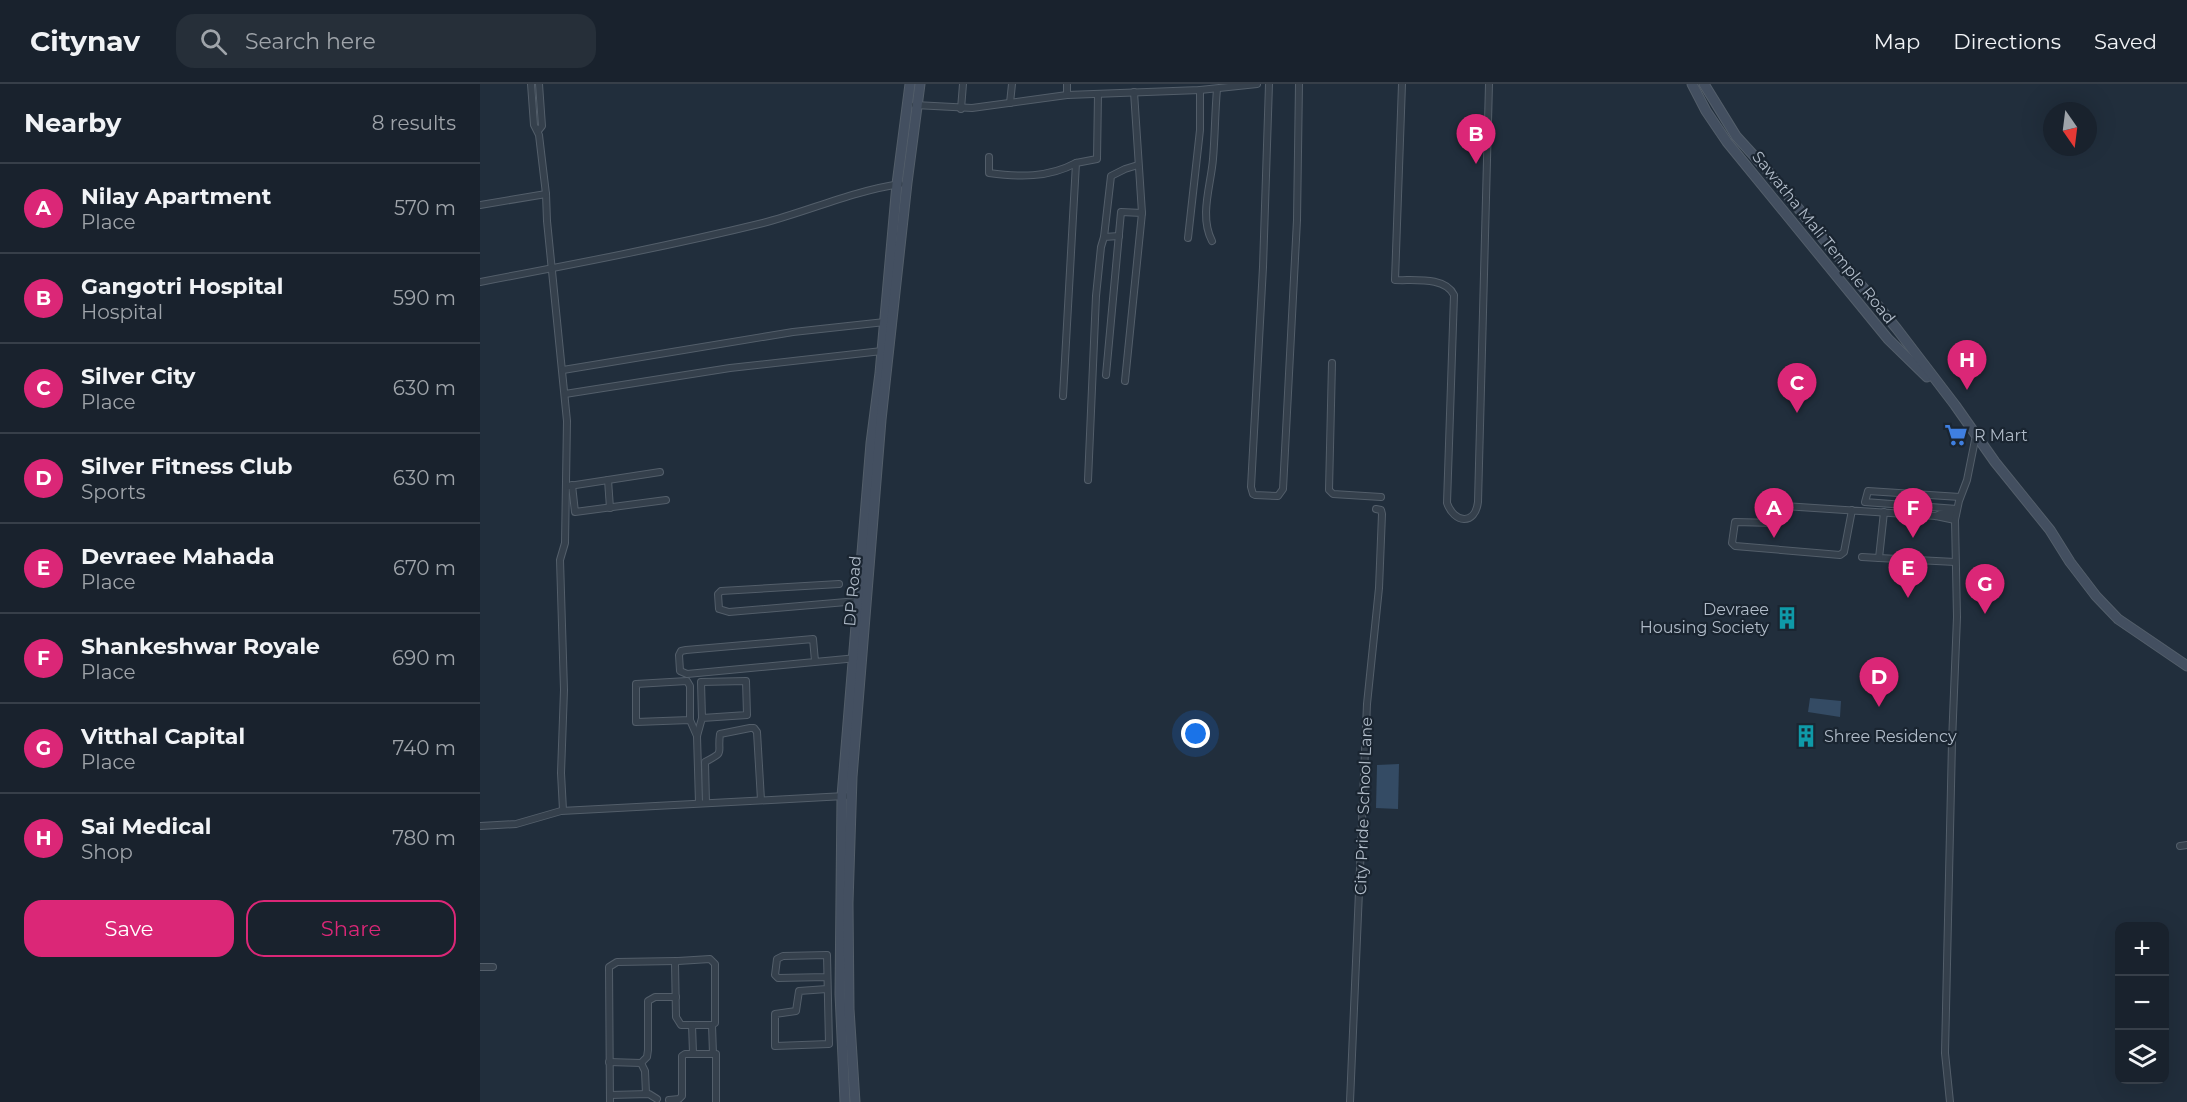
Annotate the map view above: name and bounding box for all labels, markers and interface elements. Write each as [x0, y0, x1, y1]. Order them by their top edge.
search box [176, 14, 596, 68]
text: Citynav [30, 24, 140, 58]
icon: search [197, 25, 230, 58]
text: Search here [245, 28, 376, 55]
text: Map [1874, 29, 1920, 54]
text: Directions [1953, 29, 2061, 54]
text: Saved [2094, 29, 2157, 54]
north arrow [2043, 102, 2097, 156]
text: Nearby [24, 107, 121, 139]
text: 8 results [372, 111, 456, 135]
pin: B [1456, 115, 1496, 164]
street label: Sawatha Mali Temple Road [1748, 147, 1899, 327]
text: Nilay Apartment [81, 183, 271, 210]
text: A [36, 196, 51, 220]
text: 570 m [394, 196, 456, 220]
text: Place [81, 210, 136, 234]
text: Gangotri Hospital [81, 273, 284, 300]
text: B [36, 286, 51, 310]
text: 590 m [393, 286, 456, 310]
text: Hospital [81, 300, 163, 324]
pin: H [1948, 340, 1986, 390]
text: Silver City [81, 363, 195, 390]
pin: C [1778, 364, 1816, 413]
text: C [36, 376, 51, 400]
text: 630 m [393, 376, 456, 400]
text: Place [81, 390, 136, 414]
supermarket icon: R Mart [1943, 422, 1969, 448]
place label: R Mart [1974, 426, 2028, 445]
text: Silver Fitness Club [81, 453, 293, 480]
text: D [35, 466, 52, 490]
text: 630 m [393, 466, 456, 490]
text: Sports [81, 480, 146, 504]
pin: A [1754, 488, 1794, 538]
pin: F [1894, 488, 1932, 538]
text: Devraee Mahada [81, 543, 275, 570]
pin: E [1888, 548, 1928, 598]
street label: DP Road [840, 555, 865, 627]
text: E [37, 556, 50, 580]
text: 670 m [393, 556, 456, 580]
pin: G [1966, 564, 2004, 614]
text: Place [81, 570, 136, 594]
place label: Devraee Housing Society [1640, 600, 1769, 637]
building icon: Devraee Housing Society [1774, 605, 1800, 631]
text: Shankeshwar Royale [81, 633, 320, 660]
text: F [37, 646, 50, 670]
text: 690 m [392, 646, 456, 670]
pin: D [1860, 658, 1898, 707]
text: Place [81, 660, 136, 684]
street label: City Pride School Lane [1351, 717, 1376, 895]
your location [1181, 719, 1210, 748]
text: Vitthal Capital [81, 723, 245, 750]
building icon: Shree Residency [1793, 723, 1819, 749]
place label: Shree Residency [1824, 727, 1957, 746]
text: G [36, 736, 51, 760]
text: 740 m [393, 736, 456, 760]
text: Place [81, 750, 136, 774]
text: Sai Medical [81, 813, 211, 840]
text: H [35, 826, 52, 850]
text: 780 m [392, 826, 456, 850]
text: Shop [81, 840, 133, 864]
button: Save [24, 900, 234, 957]
button: Share [246, 900, 456, 957]
map controls [2115, 922, 2169, 1084]
button: + [2115, 922, 2169, 976]
button: − [2115, 976, 2169, 1030]
button: layers [2115, 1030, 2169, 1084]

